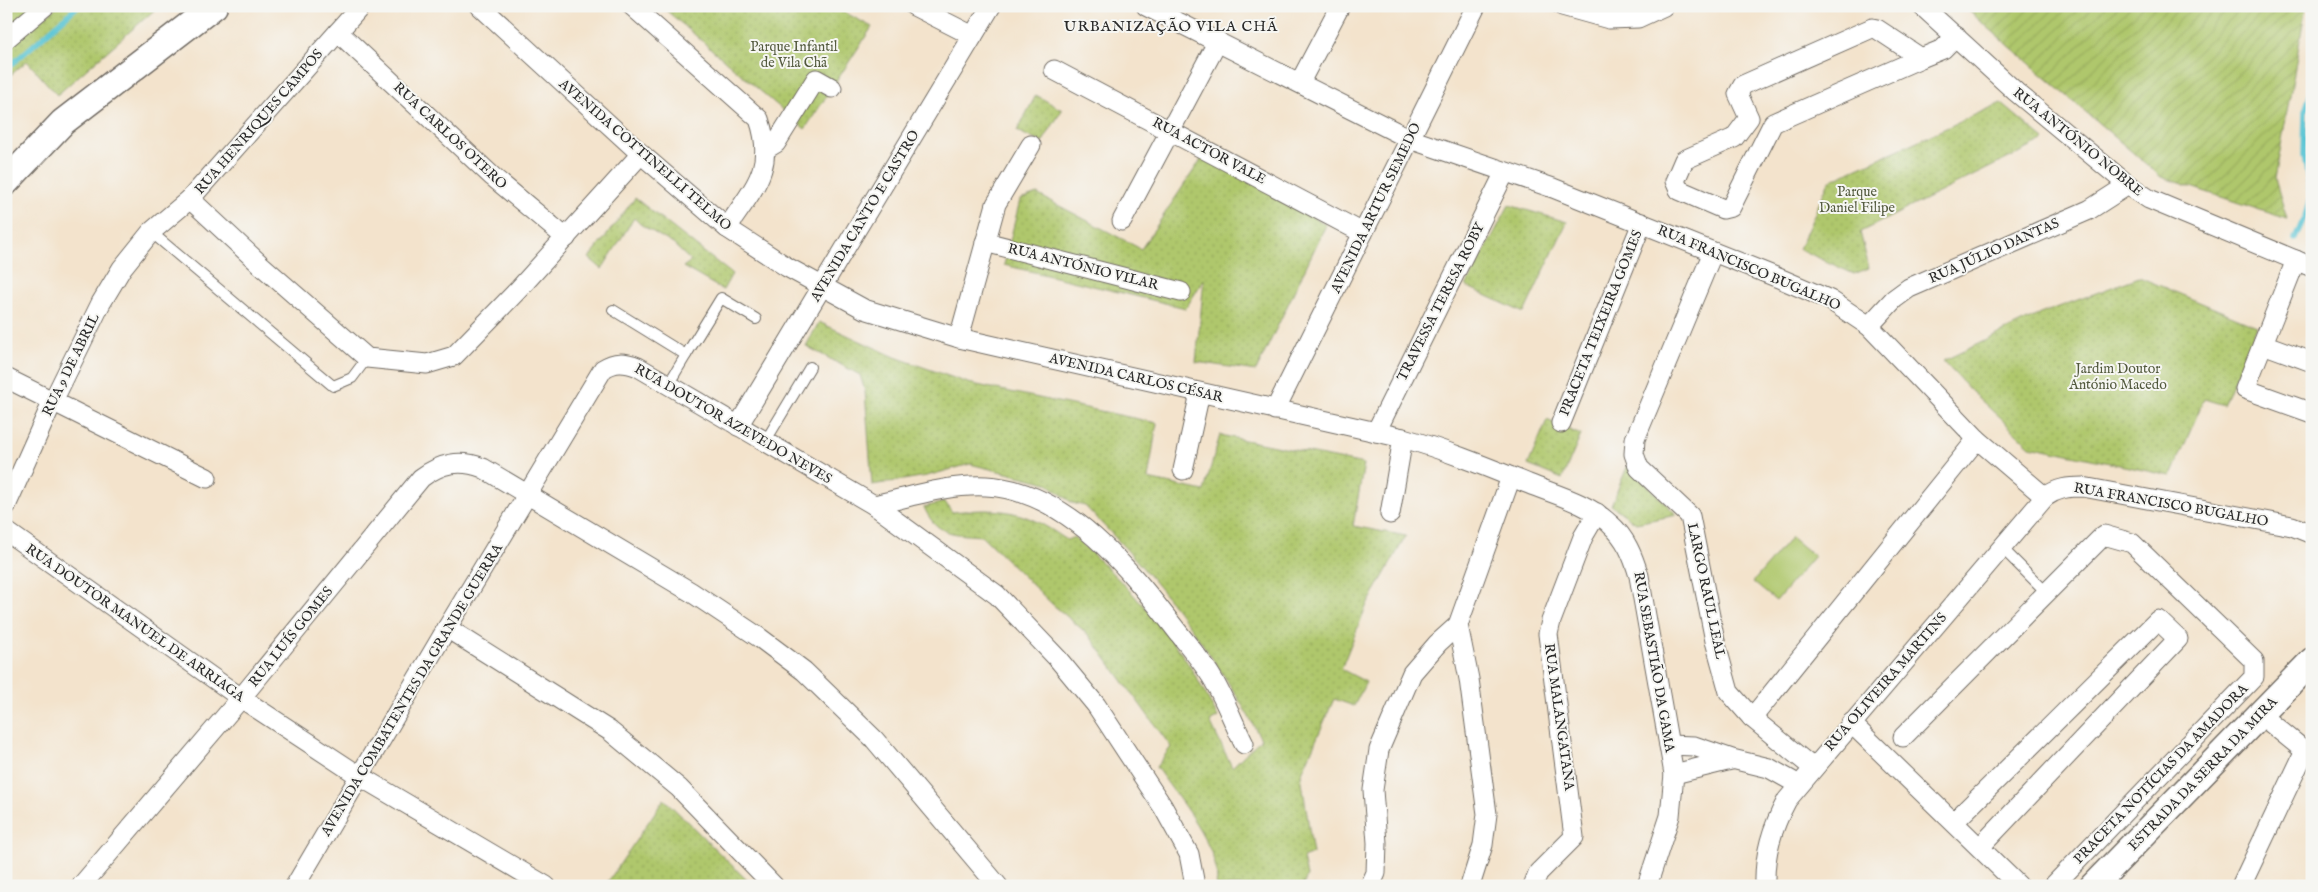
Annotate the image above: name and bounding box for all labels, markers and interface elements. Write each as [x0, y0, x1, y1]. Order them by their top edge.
district label: URBANIZAÇÃO VILA CHÃ [1064, 17, 1278, 36]
park label: Parque Infantil de Vila Chã [750, 38, 838, 72]
street label: RUA HENRIQUES CAMPOS [191, 46, 327, 198]
street label: AVENIDA COTTINELLI TELMO [554, 74, 735, 235]
street label: RUA CARLOS OTERO [389, 79, 511, 194]
street label: RUA ANTÓNIO NOBRE [2009, 83, 2148, 200]
street label: RUA ACTOR VALE [1149, 113, 1269, 189]
street label: AVENIDA ARTUR SEMEDO [1326, 119, 1425, 297]
street label: AVENIDA CANTO E CASTRO [806, 127, 924, 306]
park label: Parque Daniel Filipe [1819, 183, 1896, 217]
street label: RUA JÚLIO DANTAS [1926, 213, 2062, 288]
street label: TRAVESSA TERESA ROBY [1393, 218, 1490, 384]
street label: RUA FRANCISCO BUGALHO [1655, 221, 1844, 315]
street label: PRACETA TEIXEIRA GOMES [1555, 227, 1647, 419]
street label: RUA ANTÓNIO VILAR [1006, 239, 1161, 295]
street label: RUA 9 DE ABRIL [38, 311, 104, 419]
street label: AVENIDA CARLOS CÉSAR [1046, 348, 1225, 407]
street label: RUA DOUTOR AZEVEDO NEVES [631, 360, 835, 488]
park label: Jardim Doutor António Macedo [2068, 360, 2167, 394]
street label: RUA FRANCISCO BUGALHO [2072, 479, 2270, 531]
street label: LARGO RAUL LEAL [1683, 521, 1729, 661]
street label: RUA DOUTOR MANUEL DE ARRIAGA [22, 540, 248, 706]
street label: AVENIDA COMBATENTES DA GRANDE GUERRA [317, 540, 507, 840]
street label: RUA SEBASTIÃO DA GAMA [1629, 570, 1680, 754]
street label: RUA LUÍS GOMES [244, 582, 337, 691]
street label: RUA OLIVEIRA MARTINS [1821, 609, 1951, 755]
street label: RUA MALANGATANA [1540, 642, 1578, 792]
street label: PRACETA NOTÍCIAS DA AMADORA [2069, 679, 2252, 868]
street label: ESTRADA DA SERRA DA MIRA [2125, 693, 2282, 855]

